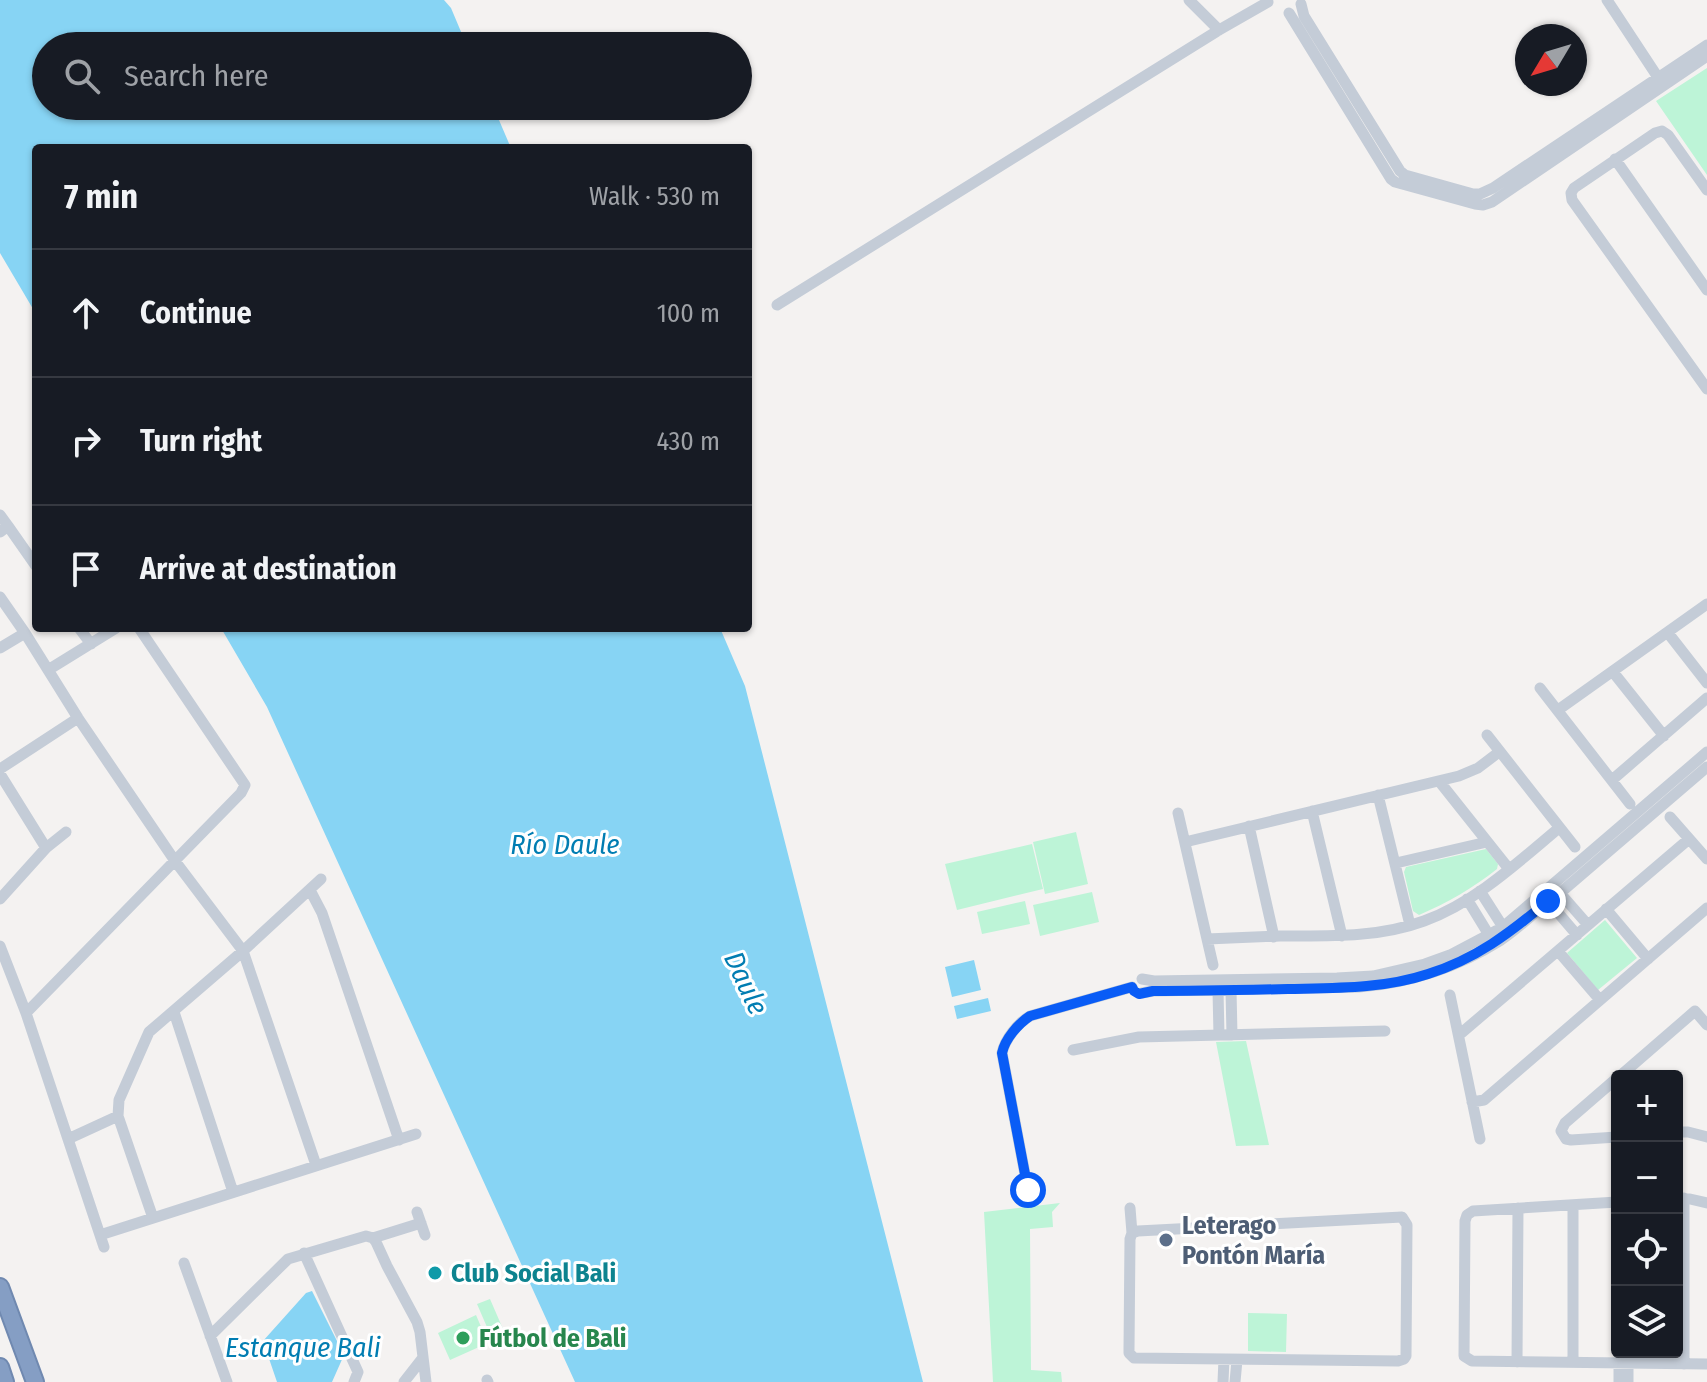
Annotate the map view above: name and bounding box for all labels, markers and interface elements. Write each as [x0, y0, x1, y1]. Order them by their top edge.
north arrow [1515, 24, 1587, 96]
search box [32, 32, 752, 120]
icon: search [60, 54, 104, 98]
text: Search here [124, 58, 269, 94]
text: 7 min [64, 176, 138, 217]
text: Walk · 530 m [589, 181, 720, 212]
icon: ahead [64, 291, 108, 335]
text: Continue [140, 295, 252, 331]
text: 100 m [657, 298, 720, 329]
icon: right [64, 419, 108, 463]
text: Turn right [140, 423, 262, 459]
text: 430 m [656, 426, 720, 457]
icon: arrive [64, 547, 108, 591]
text: Arrive at destination [140, 551, 397, 587]
water label: Río Daule [510, 828, 620, 861]
route end [1530, 883, 1566, 919]
water label: Daule [717, 946, 775, 1020]
map controls [1611, 1070, 1683, 1358]
button: + [1611, 1070, 1683, 1142]
button: − [1611, 1142, 1683, 1214]
route start [1010, 1172, 1046, 1208]
place label: Leterago Pontón María [1182, 1210, 1325, 1271]
button: locate [1611, 1214, 1683, 1286]
marker: Leterago Pontón María [1157, 1231, 1175, 1249]
place label: Club Social Bali [451, 1258, 616, 1289]
marker: Club Social Bali [426, 1264, 444, 1282]
button: layers [1611, 1286, 1683, 1358]
place label: Fútbol de Bali [479, 1323, 626, 1354]
marker: Fútbol de Bali [454, 1329, 472, 1347]
water label: Estanque Bali [225, 1331, 381, 1364]

